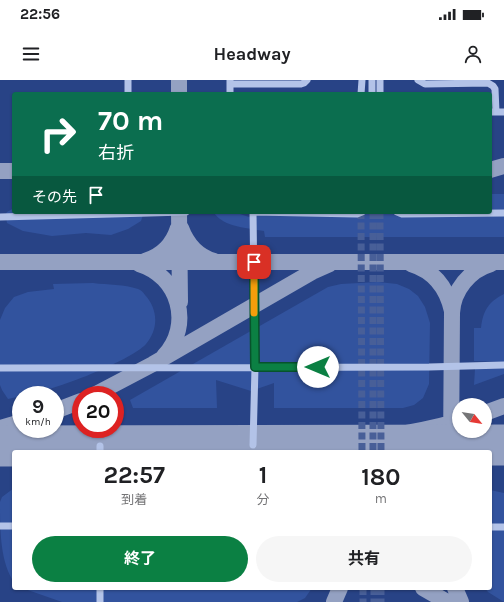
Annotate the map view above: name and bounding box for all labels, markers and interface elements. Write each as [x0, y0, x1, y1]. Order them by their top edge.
text: 22:56 [20, 5, 60, 23]
icon: menu [20, 43, 42, 65]
text: Headway [213, 43, 291, 65]
icon: person [462, 43, 484, 65]
text: 70 m [98, 104, 163, 137]
icon: right [32, 108, 84, 160]
text: 右折 [98, 142, 134, 164]
icon: arrive [85, 184, 107, 206]
text: その先 [32, 188, 77, 206]
pin [237, 245, 271, 279]
icon: arrive [243, 251, 265, 273]
position arrow [297, 346, 339, 388]
speed limit sign: 20 [72, 386, 124, 438]
text: 9 [32, 395, 44, 418]
north arrow [452, 398, 492, 438]
map controls [452, 398, 492, 438]
text: km/h [25, 416, 51, 428]
text: 22:57 [104, 461, 165, 489]
text: 1 [259, 461, 267, 489]
text: 180 [361, 463, 400, 491]
text: m [375, 491, 387, 506]
text: 到着 [121, 492, 147, 507]
text: 分 [257, 492, 270, 507]
button: 終了 [32, 536, 248, 582]
button: 共有 [256, 536, 472, 582]

